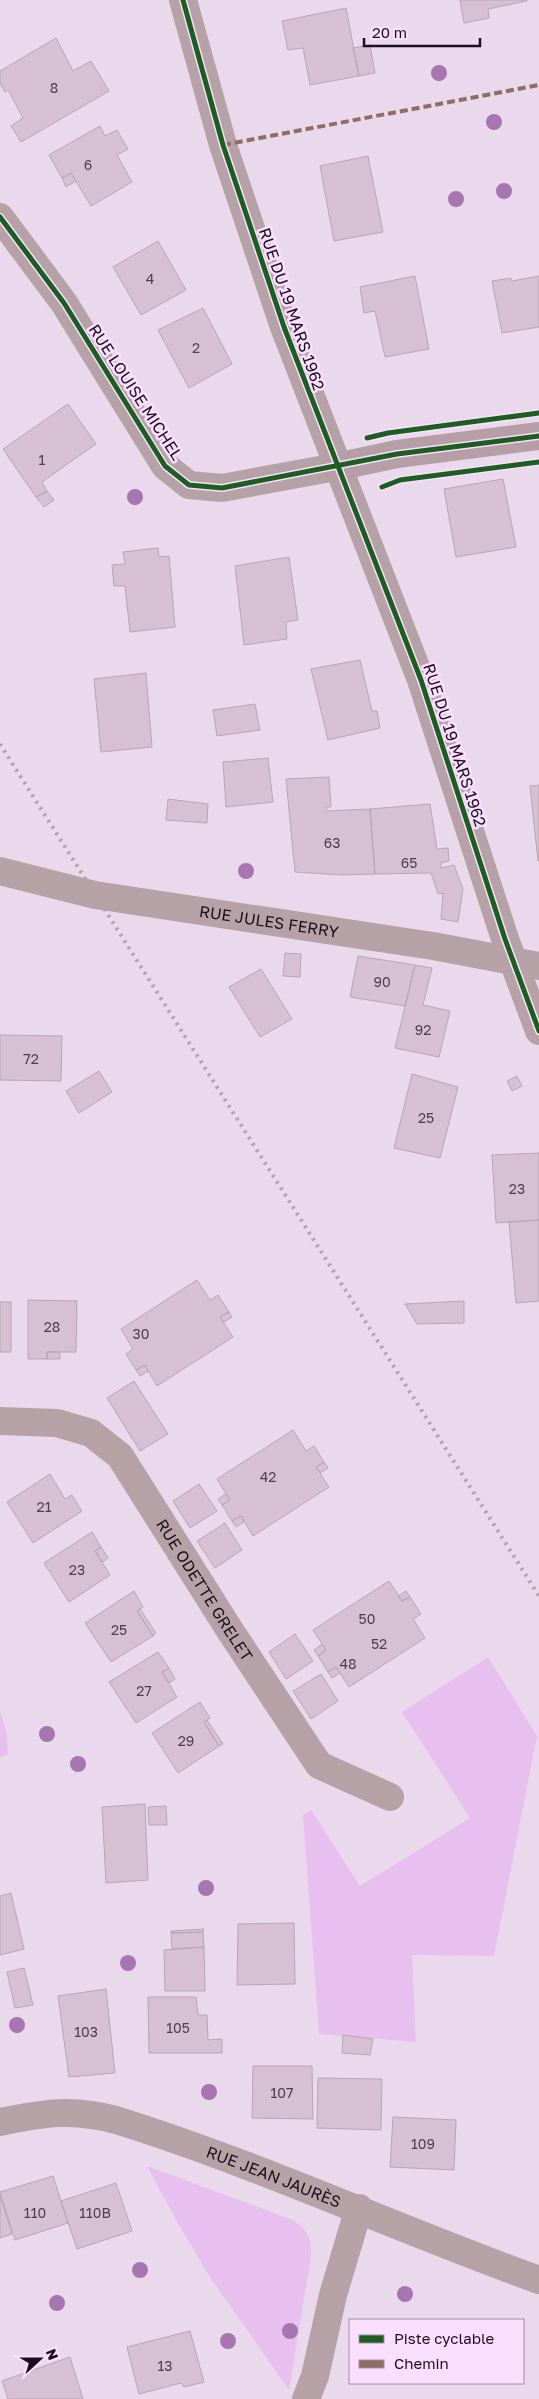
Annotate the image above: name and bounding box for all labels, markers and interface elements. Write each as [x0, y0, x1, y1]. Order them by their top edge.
scale bar [364, 15, 480, 47]
text: 20 m [372, 23, 407, 41]
house number: 8 [50, 79, 58, 96]
house number: 6 [84, 156, 92, 173]
street label: RUE DU 19 MARS 1962 [255, 225, 329, 393]
house number: 4 [146, 270, 154, 287]
street label: RUE LOUISE MICHEL [85, 320, 187, 464]
house number: 2 [192, 339, 200, 356]
house number: 1 [39, 451, 46, 468]
street label: RUE DU 19 MARS 1962 [419, 661, 491, 829]
house number: 63 [324, 834, 340, 851]
house number: 65 [401, 854, 417, 871]
street label: RUE JULES FERRY [198, 901, 341, 942]
house number: 90 [373, 973, 391, 990]
house number: 92 [415, 1021, 431, 1038]
house number: 72 [23, 1050, 39, 1067]
house number: 25 [418, 1109, 434, 1126]
house number: 23 [509, 1180, 525, 1197]
house number: 28 [44, 1318, 60, 1335]
house number: 30 [133, 1325, 149, 1342]
house number: 42 [260, 1468, 276, 1485]
house number: 21 [37, 1498, 52, 1515]
street label: RUE ODETTE GRELET [152, 1515, 257, 1665]
house number: 23 [69, 1561, 85, 1578]
house number: 50 [359, 1610, 375, 1627]
house number: 25 [111, 1621, 127, 1638]
house number: 52 [371, 1635, 387, 1652]
house number: 48 [339, 1655, 357, 1672]
house number: 27 [136, 1682, 152, 1699]
house number: 29 [178, 1732, 194, 1749]
house number: 105 [166, 2019, 190, 2036]
house number: 103 [74, 2023, 98, 2040]
house number: 107 [271, 2084, 293, 2101]
house number: 109 [411, 2135, 435, 2152]
street label: RUE JEAN JAURÈS [204, 2142, 344, 2212]
house number: 110 [24, 2204, 46, 2221]
house number: 110B [79, 2204, 111, 2221]
legend [349, 2319, 524, 2384]
text: Piste cyclable [394, 2329, 495, 2347]
north arrow [15, 2334, 65, 2384]
text: N [43, 2346, 62, 2362]
text: Chemin [394, 2354, 449, 2372]
house number: 13 [158, 2357, 172, 2374]

